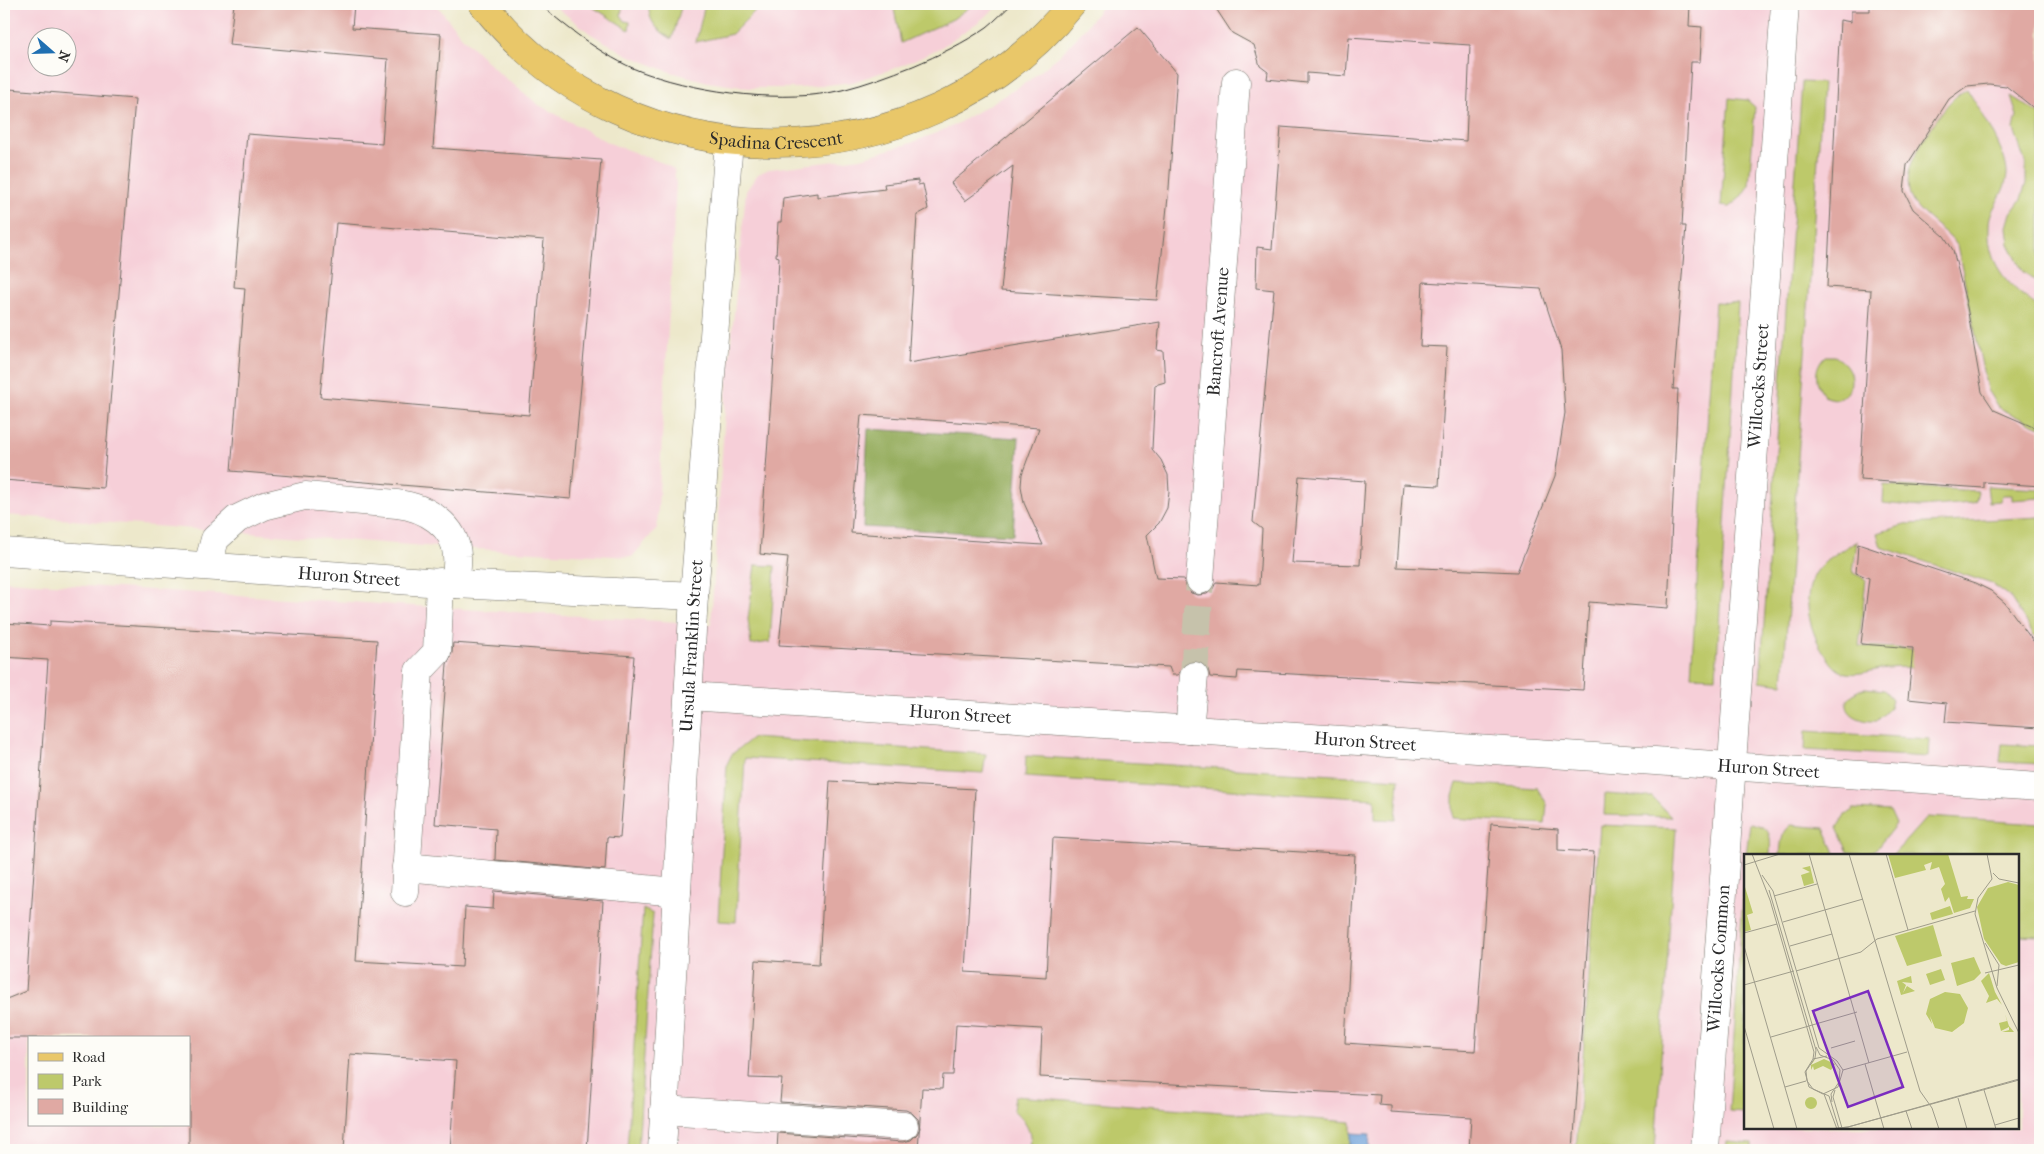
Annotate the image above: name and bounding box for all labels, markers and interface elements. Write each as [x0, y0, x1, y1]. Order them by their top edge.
north arrow [28, 28, 78, 78]
text: N [54, 48, 74, 65]
street label: Spadina Crescent [708, 127, 845, 154]
street label: Bancroft Avenue [1203, 266, 1234, 397]
street label: Willcocks Street [1744, 322, 1774, 450]
street label: Ursula Franklin Street [676, 558, 708, 733]
street label: Huron Street [297, 563, 402, 591]
street label: Huron Street [908, 701, 1013, 729]
street label: Huron Street [1313, 728, 1418, 756]
street label: Huron Street [1717, 755, 1821, 783]
inset map [1744, 854, 2019, 1129]
street label: Willcocks Common [1703, 883, 1735, 1034]
legend [28, 1036, 190, 1126]
text: Road [72, 1048, 106, 1066]
text: Park [72, 1072, 102, 1090]
text: Building [72, 1098, 129, 1116]

